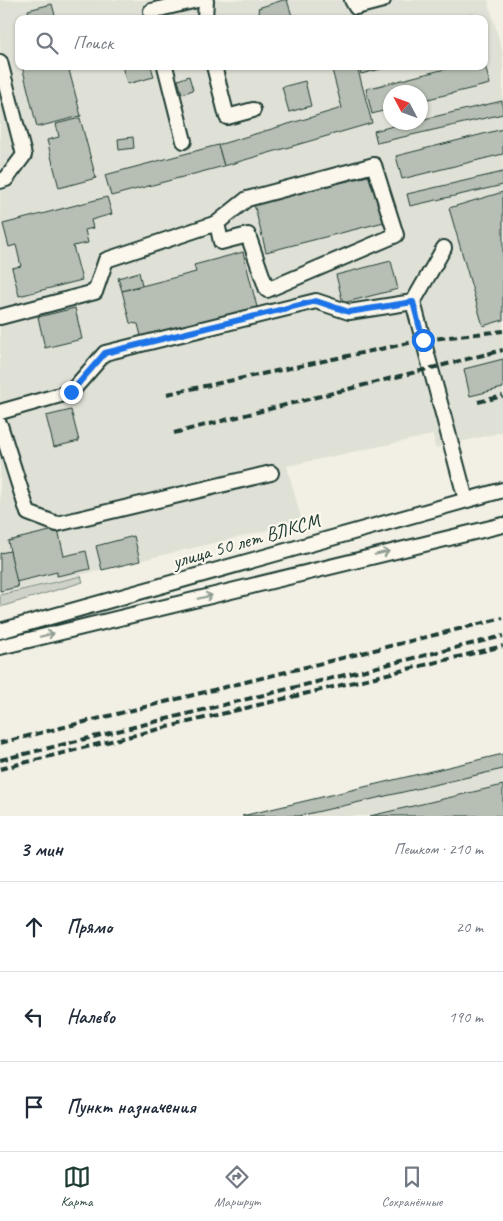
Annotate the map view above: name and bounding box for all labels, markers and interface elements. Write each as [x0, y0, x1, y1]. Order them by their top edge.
search box [15, 15, 488, 70]
icon: search [33, 29, 61, 57]
text: Поиск [73, 31, 113, 55]
north arrow [383, 85, 428, 130]
route start [412, 329, 435, 352]
route end [60, 381, 83, 404]
street label: улица 50 лет ВЛКСМ [169, 508, 324, 574]
one-way arrow [374, 548, 390, 557]
one-way arrow [197, 592, 213, 601]
one-way arrow [39, 630, 55, 639]
text: 3 мин [20, 836, 63, 862]
text: Пешком · 210 m [394, 839, 483, 859]
icon: ahead [20, 913, 48, 941]
text: Прямо [67, 915, 112, 939]
text: 20 m [456, 917, 483, 937]
icon: left [20, 1003, 48, 1031]
text: Налево [67, 1005, 115, 1029]
text: 190 m [449, 1007, 483, 1027]
icon: arrive [20, 1093, 48, 1121]
text: Пункт назначения [67, 1095, 196, 1119]
tab: Карта [61, 1163, 93, 1210]
tab: Маршрут [214, 1163, 260, 1210]
tab: Сохранённые [382, 1163, 442, 1210]

